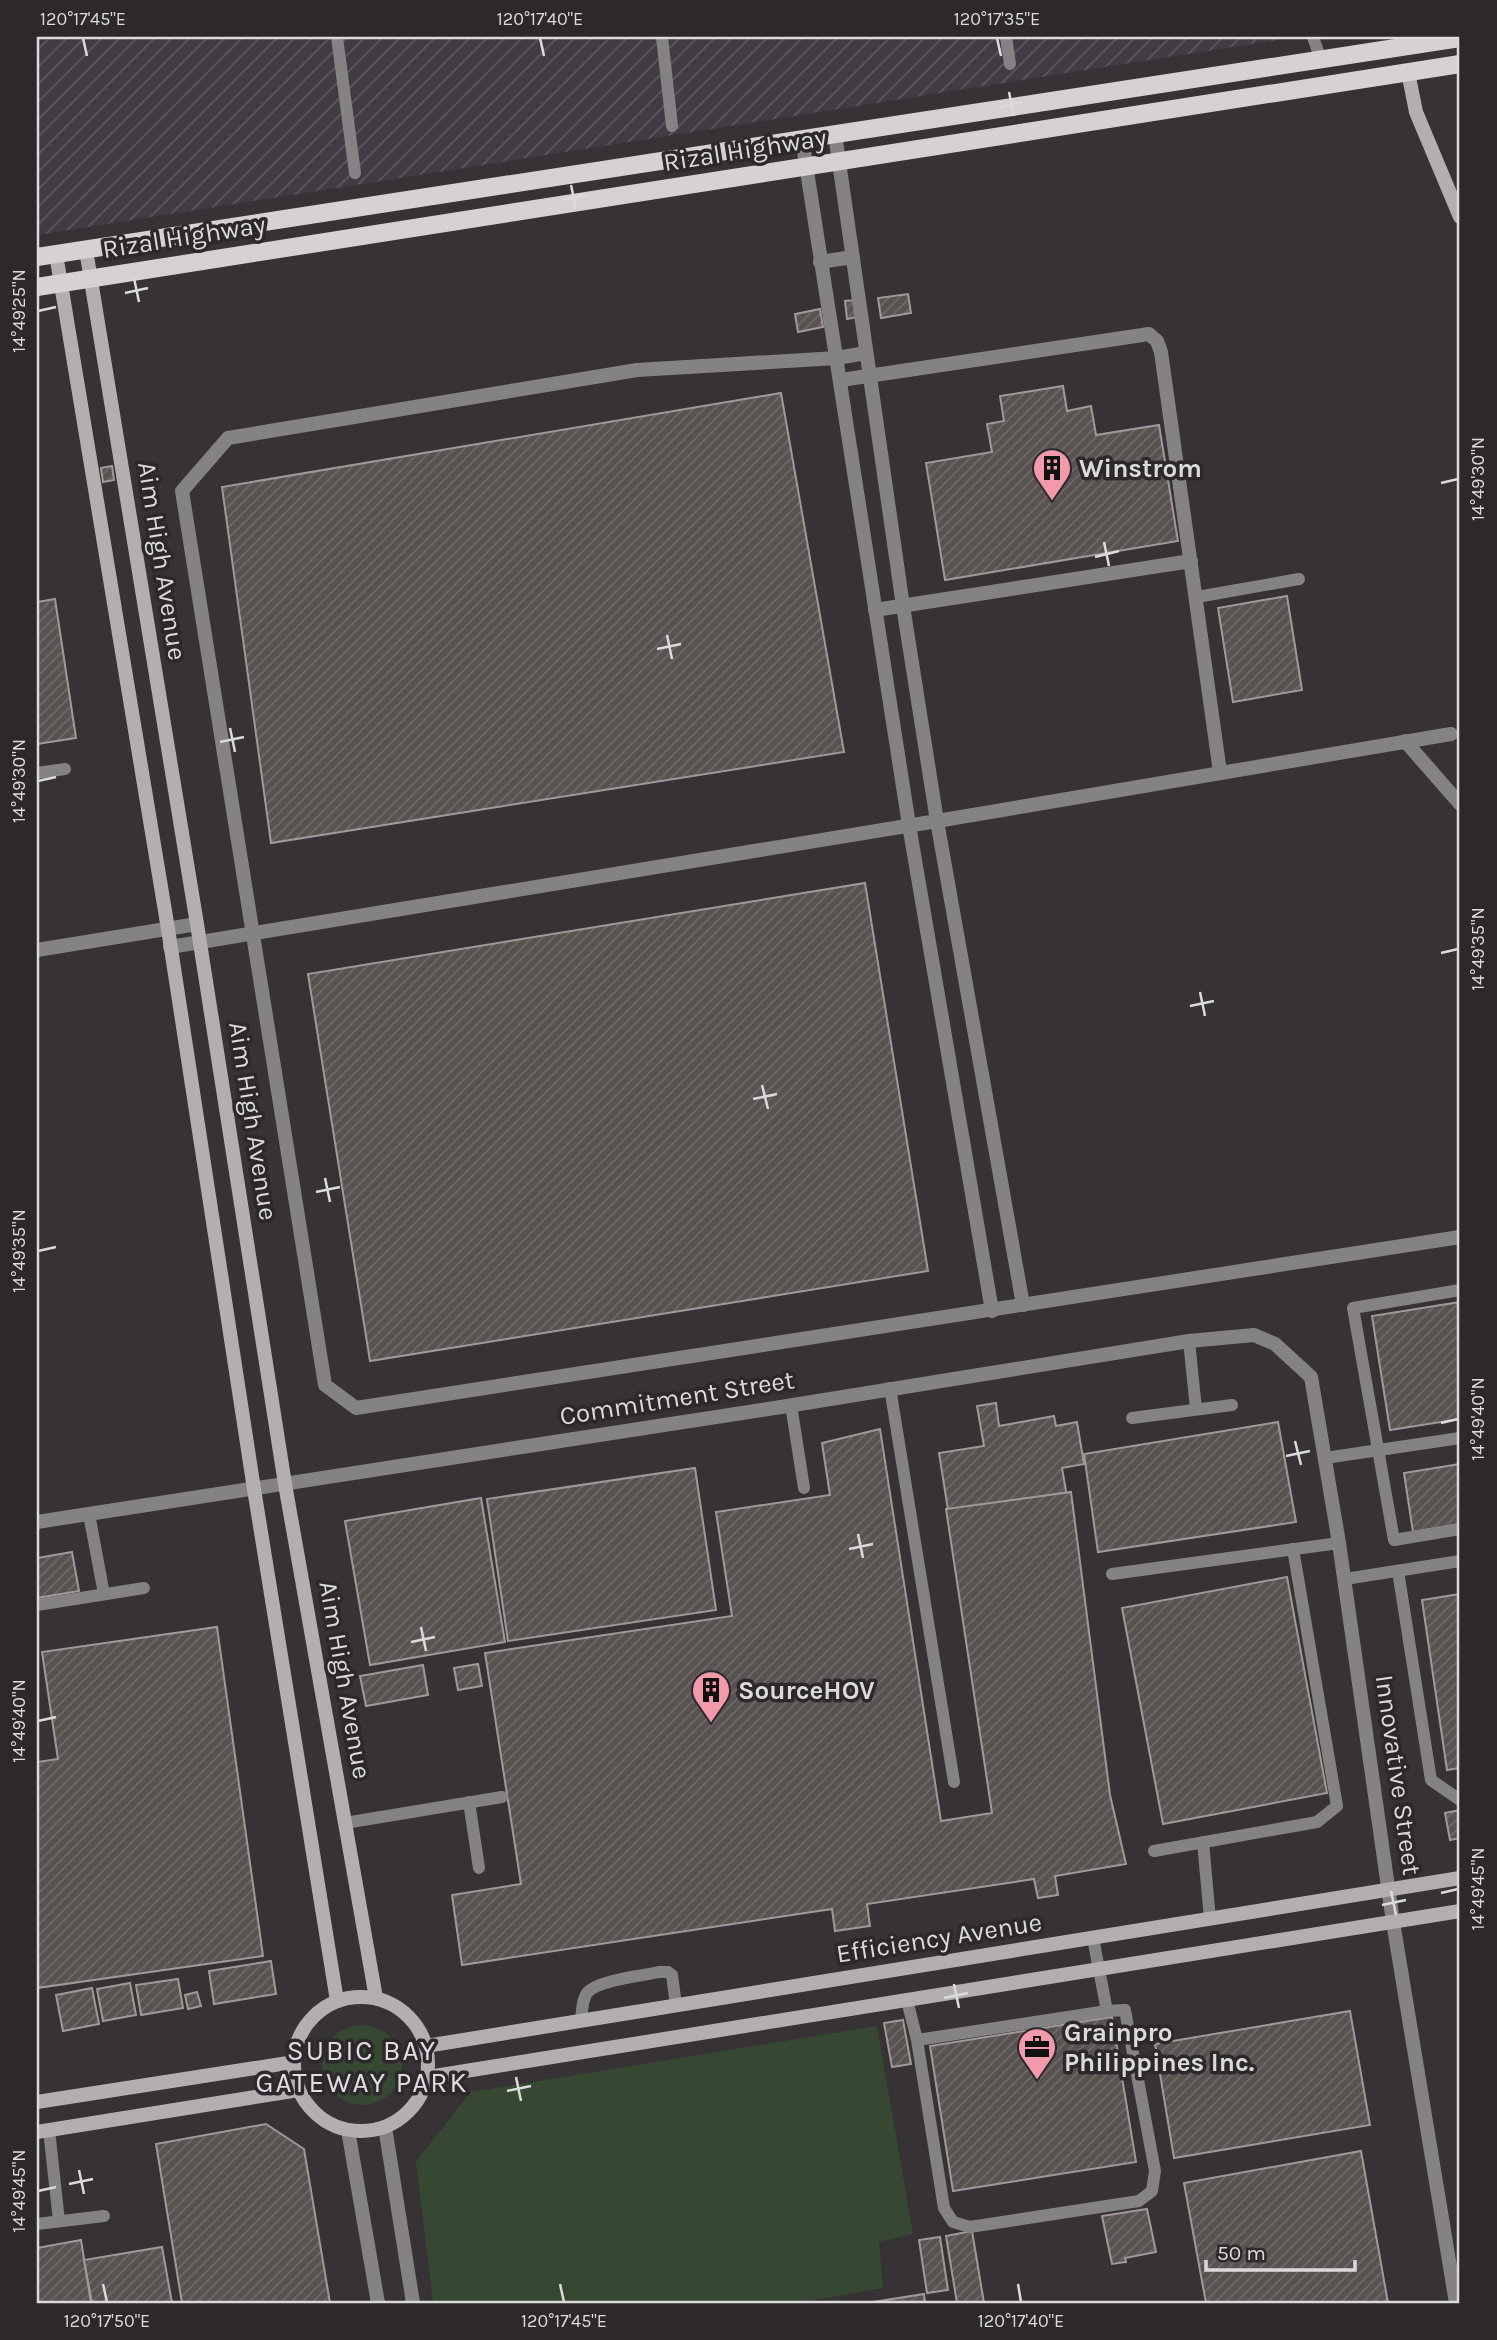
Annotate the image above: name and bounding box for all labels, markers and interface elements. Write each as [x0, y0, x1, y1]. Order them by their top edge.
text: 120°17'45"E [40, 8, 126, 30]
text: 120°17'40"E [497, 8, 583, 30]
text: 120°17'35"E [954, 8, 1040, 30]
street label: Rizal Highway [661, 122, 829, 178]
street label: Rizal Highway [100, 209, 268, 265]
text: 14°49'25"N [8, 269, 30, 353]
text: 14°49'30"N [1467, 437, 1489, 521]
building icon: Winstrom [1031, 447, 1073, 502]
place label: Winstrom [1079, 453, 1202, 484]
street label: Aim High Avenue [131, 460, 193, 662]
text: 14°49'30"N [8, 739, 30, 823]
text: 14°49'35"N [1467, 907, 1489, 991]
street label: Aim High Avenue [222, 1020, 284, 1222]
text: 14°49'35"N [8, 1209, 30, 1293]
street label: Commitment Street [558, 1364, 797, 1432]
text: 14°49'40"N [1467, 1377, 1489, 1461]
street label: Aim High Avenue [312, 1579, 378, 1781]
building icon: SourceHOV [690, 1669, 732, 1724]
street label: Innovative Street [1369, 1673, 1427, 1877]
place label: SourceHOV [738, 1675, 875, 1706]
text: 14°49'40"N [8, 1679, 30, 1763]
text: 14°49'45"N [1467, 1847, 1489, 1931]
street label: Efficiency Avenue [834, 1906, 1044, 1970]
place label: Grainpro Philippines Inc. [1064, 2017, 1254, 2078]
office icon: Grainpro Philippines Inc. [1016, 2026, 1058, 2081]
district label: SUBIC BAY GATEWAY PARK [256, 2034, 468, 2099]
text: 14°49'45"N [8, 2149, 30, 2233]
scale bar [1206, 2228, 1355, 2272]
text: 50 m [1217, 2241, 1266, 2265]
text: 120°17'50"E [64, 2310, 150, 2332]
text: 120°17'45"E [521, 2310, 607, 2332]
text: 120°17'40"E [978, 2310, 1064, 2332]

